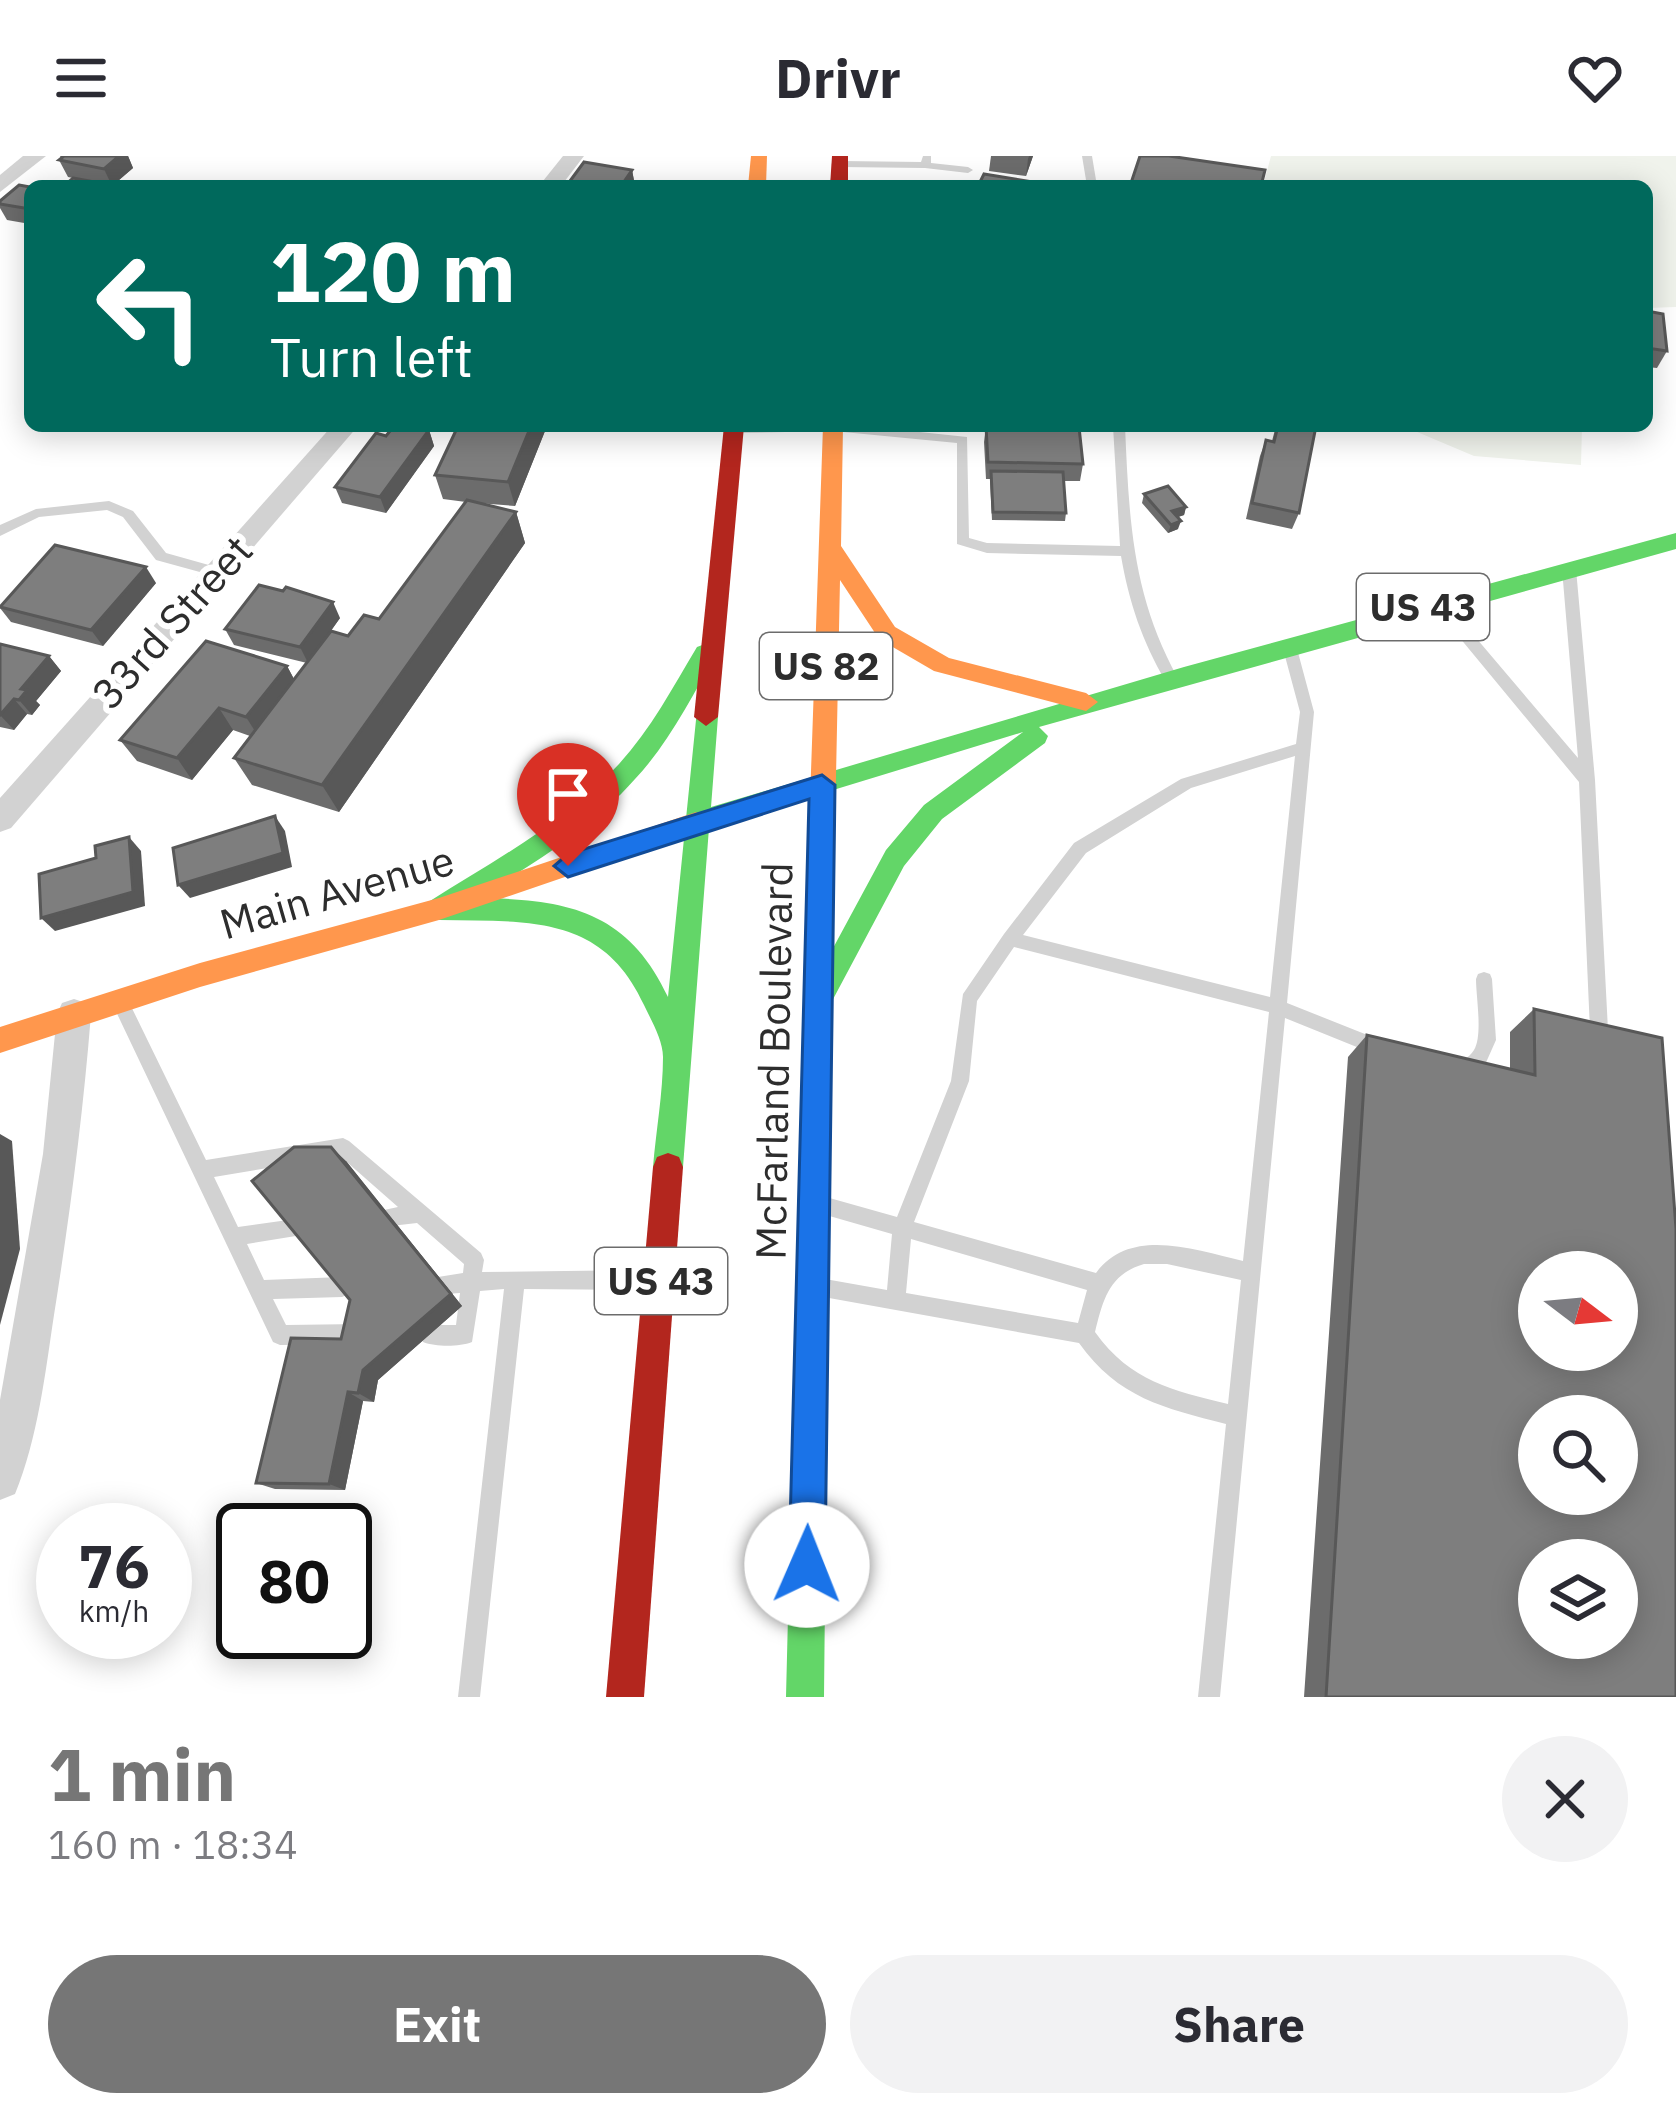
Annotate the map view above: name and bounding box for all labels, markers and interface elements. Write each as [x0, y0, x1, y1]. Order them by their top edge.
text: Drivr [775, 43, 901, 113]
icon: menu [48, 45, 114, 111]
icon: heart [1562, 45, 1628, 111]
text: 120 m [270, 216, 516, 325]
icon: left [72, 228, 228, 384]
text: Turn left [270, 322, 473, 392]
street label: 33rd Street [79, 523, 264, 720]
road number: US 43 [1357, 574, 1489, 640]
road number: US 82 [760, 633, 892, 699]
pin [517, 743, 619, 866]
icon: arrive [535, 761, 601, 827]
street label: Main Avenue [213, 832, 460, 951]
street label: McFarland Boulevard [743, 862, 804, 1260]
road number: US 43 [595, 1248, 727, 1314]
north arrow [1518, 1251, 1638, 1371]
map controls [1518, 1251, 1638, 1659]
button: search [1518, 1395, 1638, 1515]
position arrow [744, 1502, 870, 1628]
speed limit sign: 80 [216, 1503, 372, 1659]
text: 76 [78, 1526, 150, 1605]
button: layers [1518, 1539, 1638, 1659]
text: km/h [79, 1591, 149, 1630]
text: 1 min [48, 1727, 236, 1821]
button: close [1502, 1736, 1628, 1862]
text: 160 m · 18:34 [48, 1819, 298, 1870]
button: Exit [48, 1955, 826, 2093]
button: Share [850, 1955, 1628, 2093]

